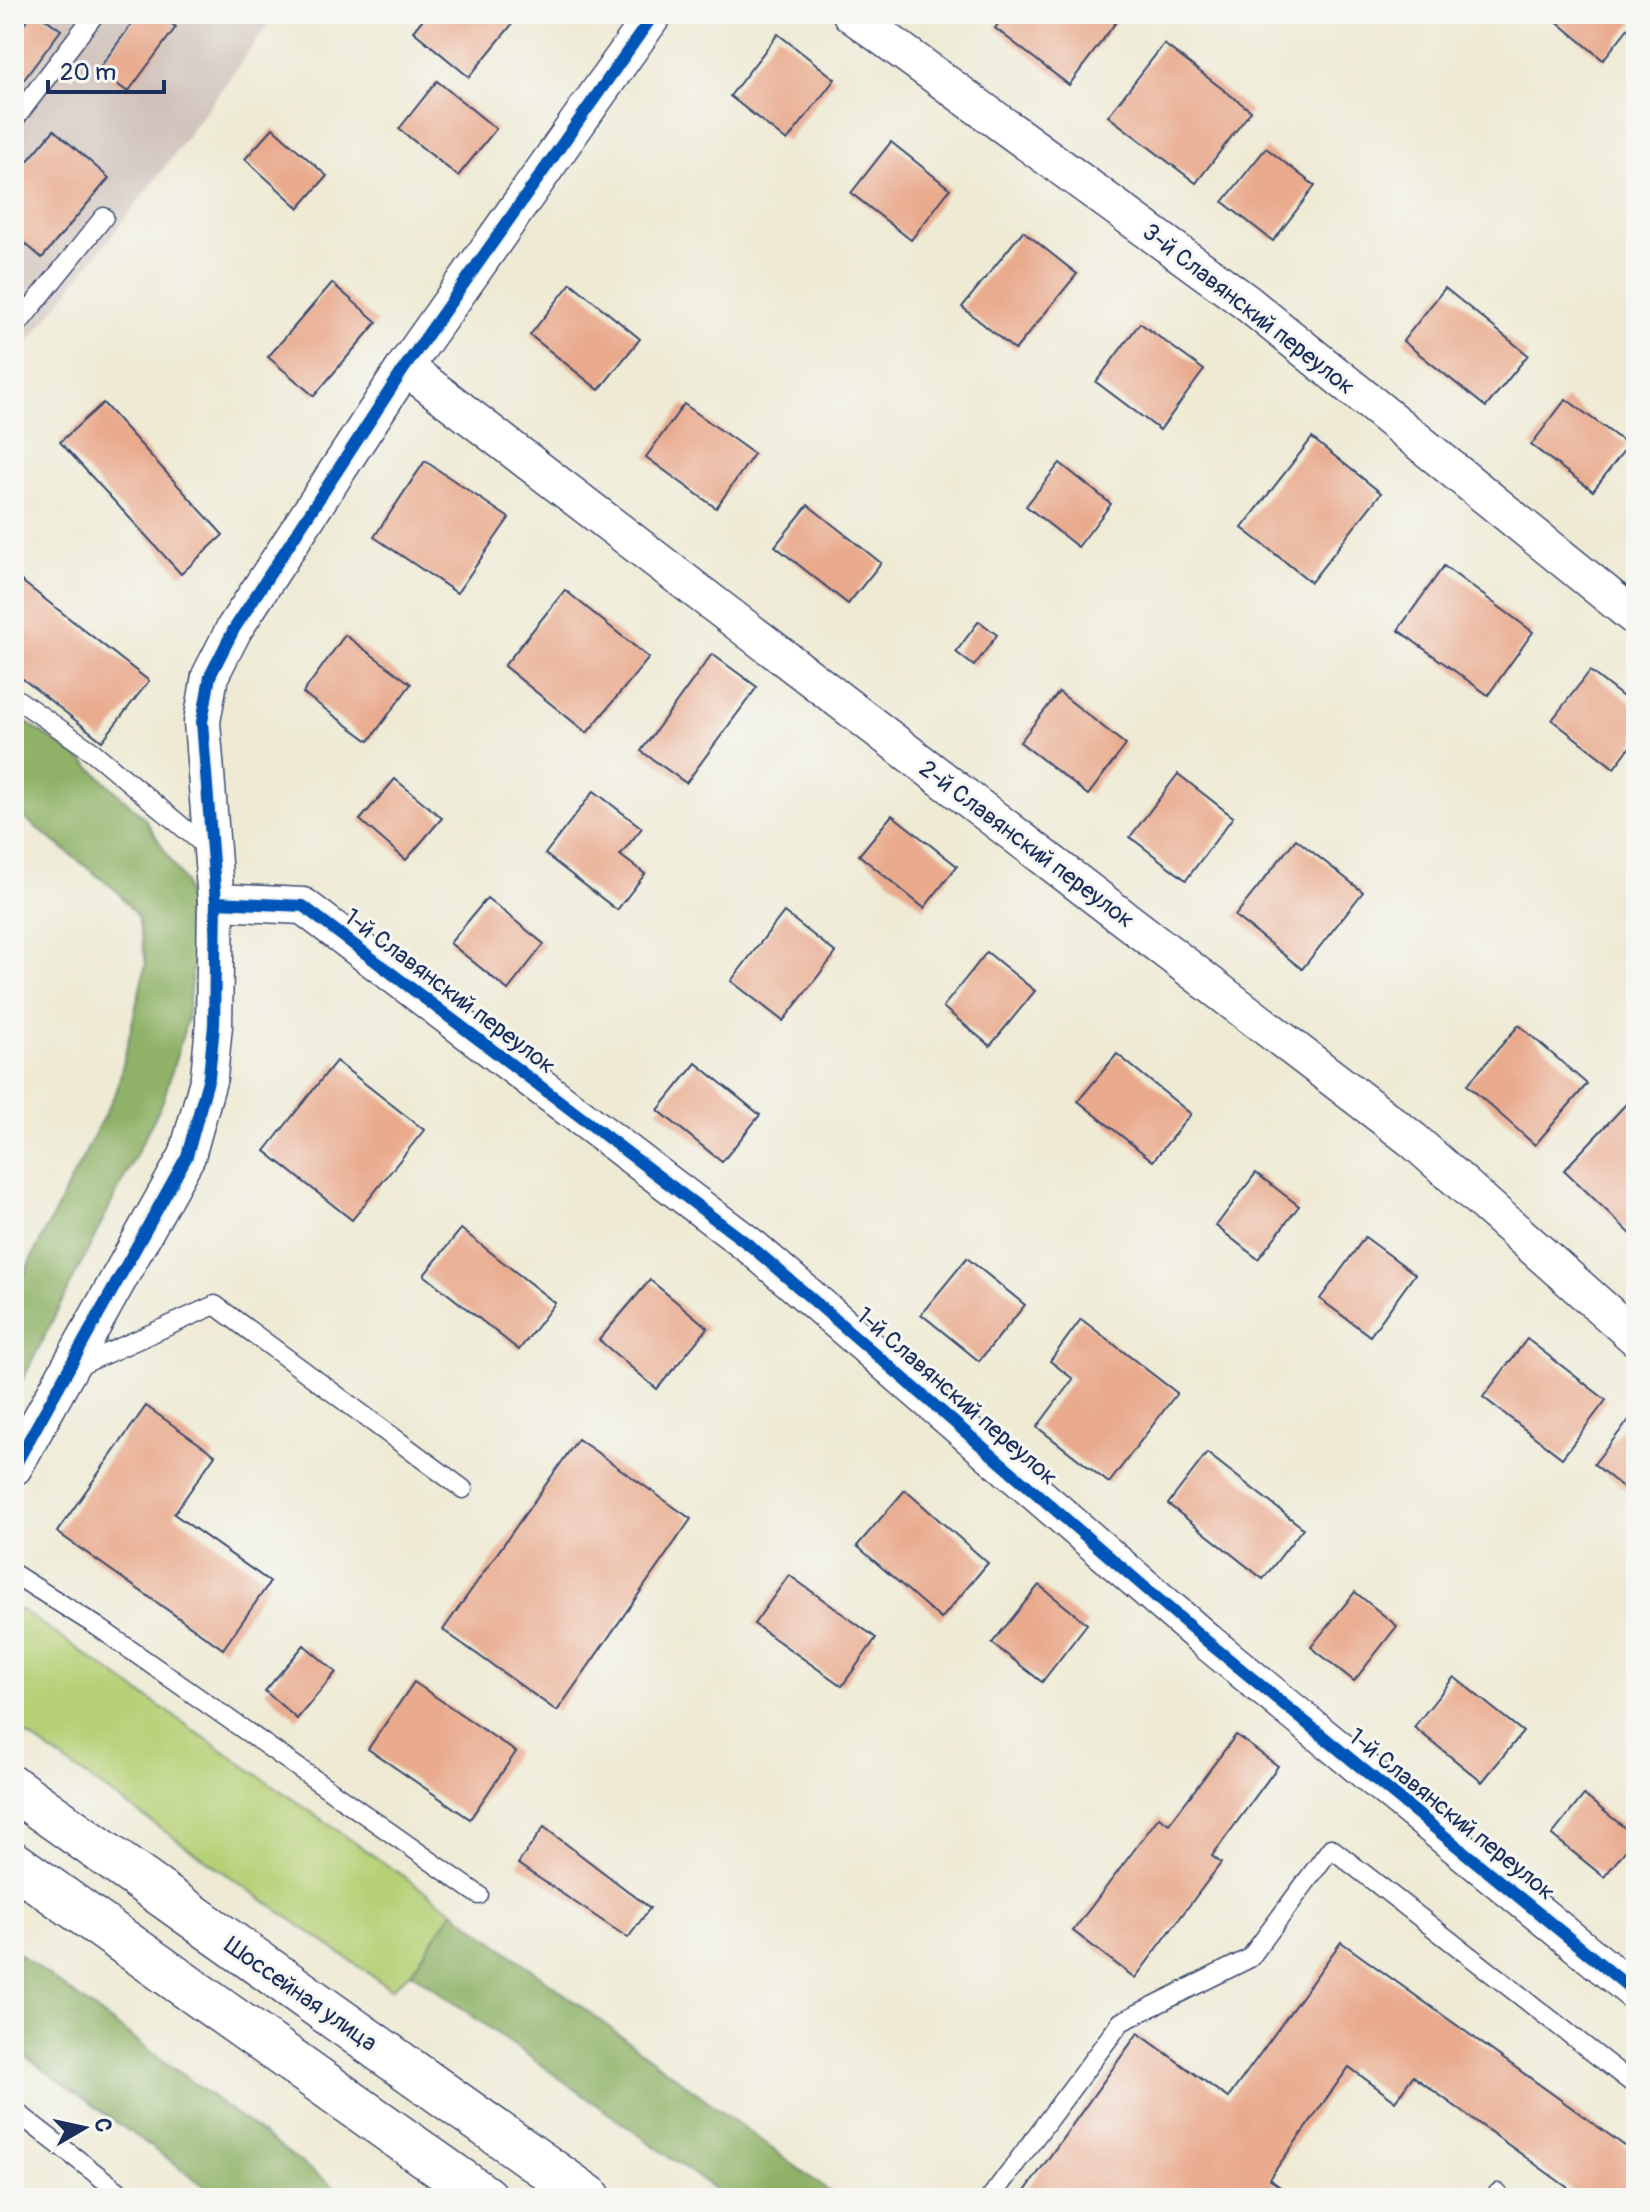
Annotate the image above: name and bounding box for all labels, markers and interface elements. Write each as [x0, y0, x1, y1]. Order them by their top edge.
scale bar [48, 44, 164, 94]
text: 20 m [60, 58, 116, 87]
street label: 3-й Славянский переулок [1137, 218, 1361, 401]
street label: 2-й Славянский переулок [914, 754, 1140, 935]
street label: 1-й Славянский переулок [338, 902, 561, 1080]
street label: 1-й Славянский переулок [850, 1301, 1063, 1492]
street label: 1-й Славянский переулок [1343, 1722, 1561, 1907]
street label: Шоссейная улица [219, 1931, 383, 2058]
north arrow [44, 2088, 124, 2168]
text: С [88, 2116, 118, 2134]

